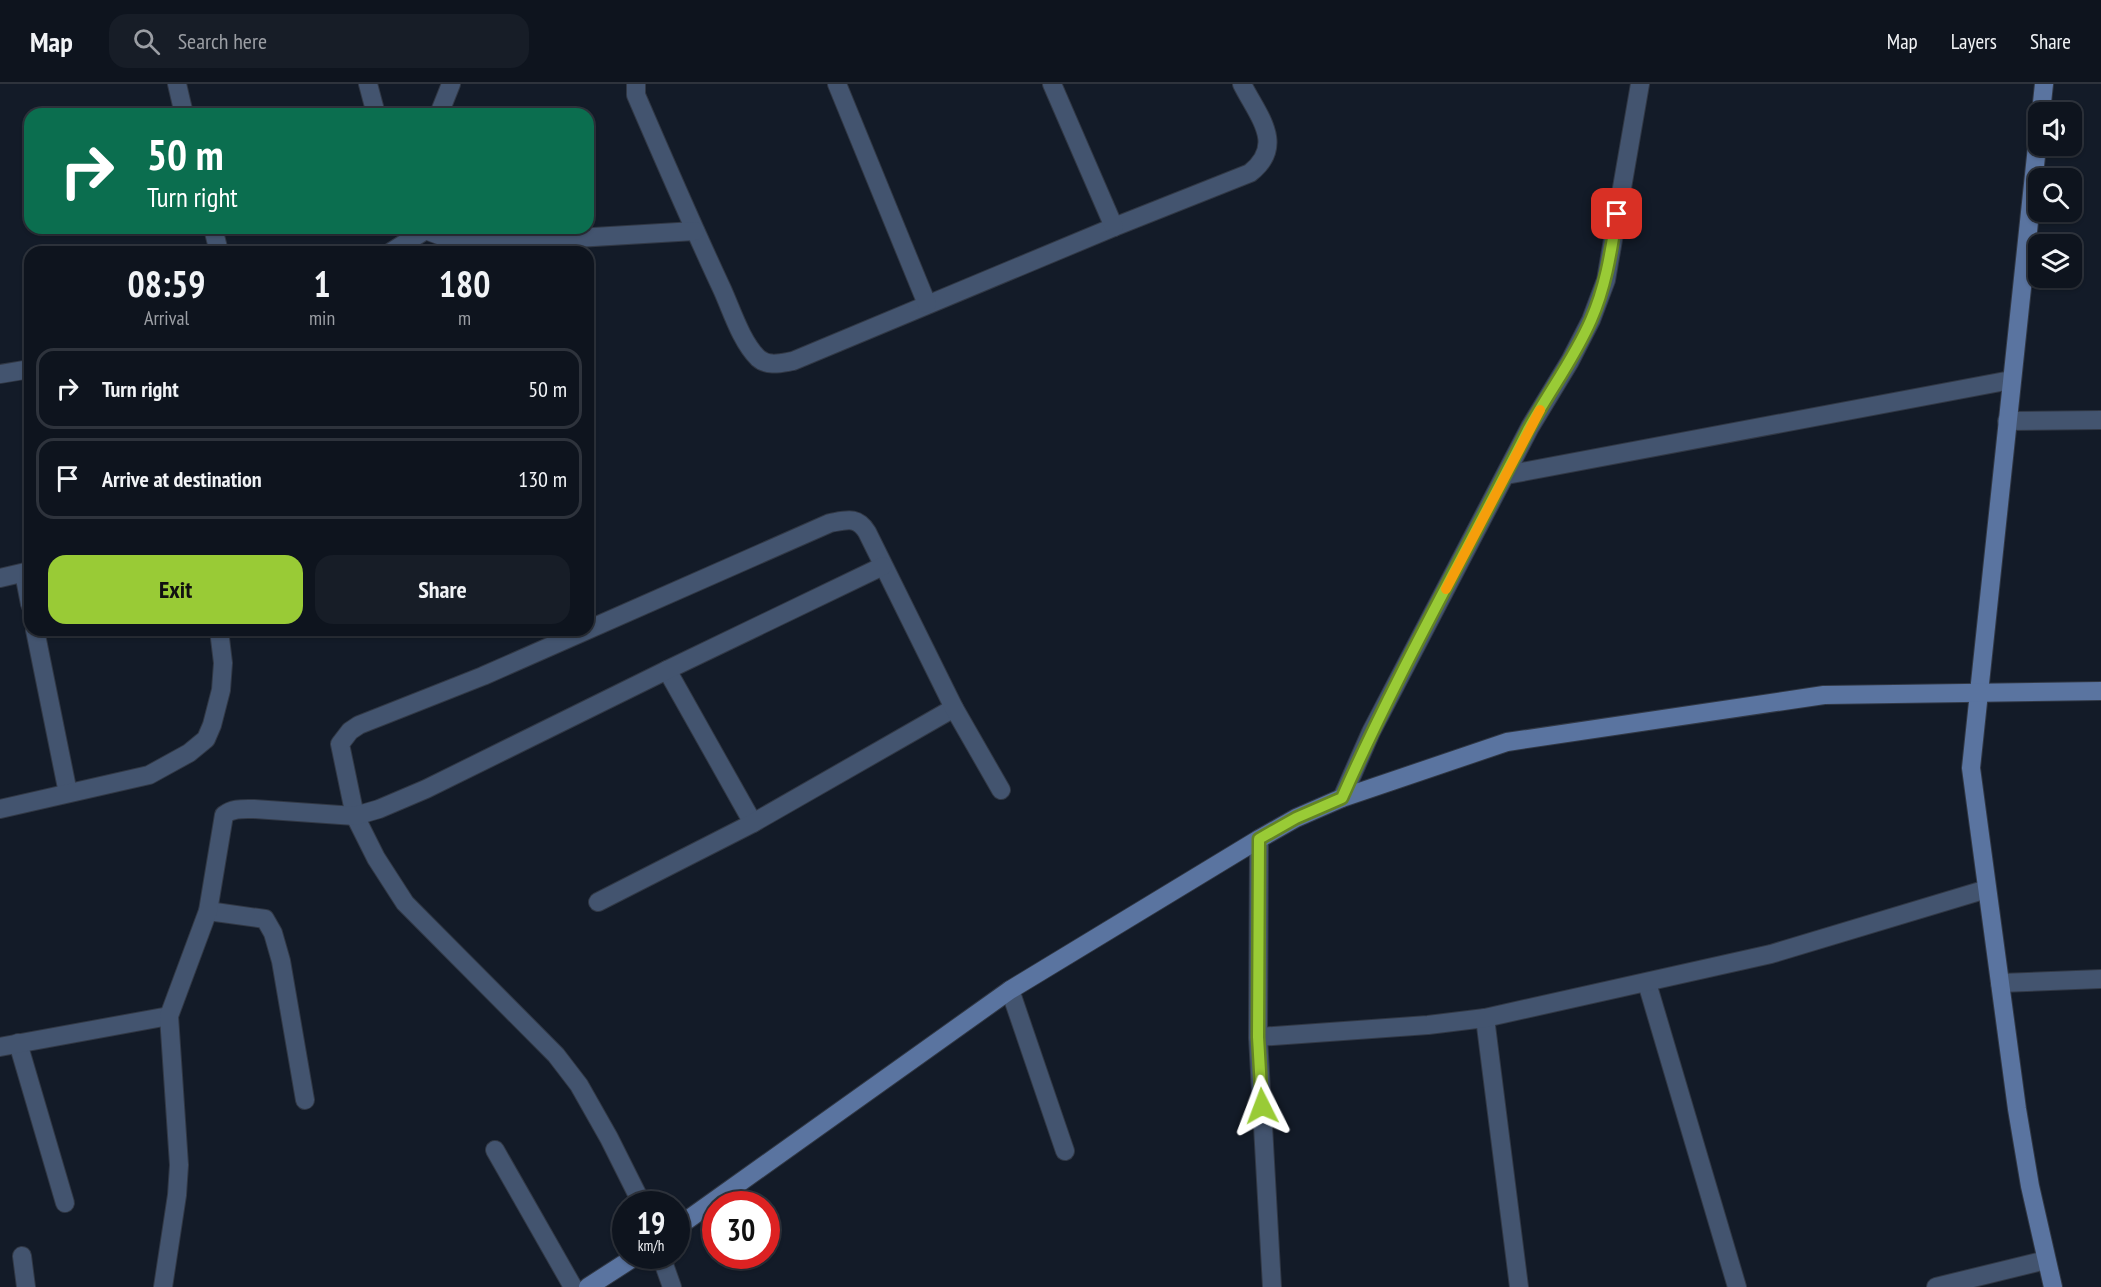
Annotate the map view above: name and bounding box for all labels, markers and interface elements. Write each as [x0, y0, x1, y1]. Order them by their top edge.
search box [109, 14, 529, 68]
text: Map [30, 23, 73, 60]
icon: search [130, 25, 163, 58]
text: Search here [178, 27, 267, 55]
text: Map [1887, 28, 1918, 55]
text: Layers [1951, 28, 1997, 55]
text: Share [2030, 28, 2071, 55]
map controls [2028, 102, 2082, 288]
button: sound [2028, 102, 2082, 156]
text: 50 m [147, 127, 224, 182]
icon: right [48, 132, 126, 210]
button: search [2028, 168, 2082, 222]
text: Turn right [147, 180, 238, 214]
pin [1591, 188, 1642, 239]
icon: arrive [1600, 197, 1633, 230]
button: layers [2028, 234, 2082, 288]
text: 08:59 [128, 260, 205, 307]
text: 1 [313, 260, 331, 307]
text: 180 [439, 260, 490, 307]
text: Arrival [144, 305, 189, 331]
text: min [309, 305, 335, 331]
text: m [458, 305, 471, 331]
icon: right [51, 372, 84, 405]
text: Turn right [102, 375, 179, 403]
text: 50 m [528, 375, 567, 403]
icon: arrive [51, 462, 84, 495]
text: Arrive at destination [102, 465, 262, 493]
text: 130 m [518, 465, 567, 493]
button: Exit [48, 555, 303, 624]
button: Share [315, 555, 570, 624]
position arrow [1230, 1074, 1294, 1138]
speed limit sign: 30 [702, 1191, 780, 1269]
text: 19 [637, 1203, 665, 1242]
text: km/h [638, 1236, 664, 1255]

